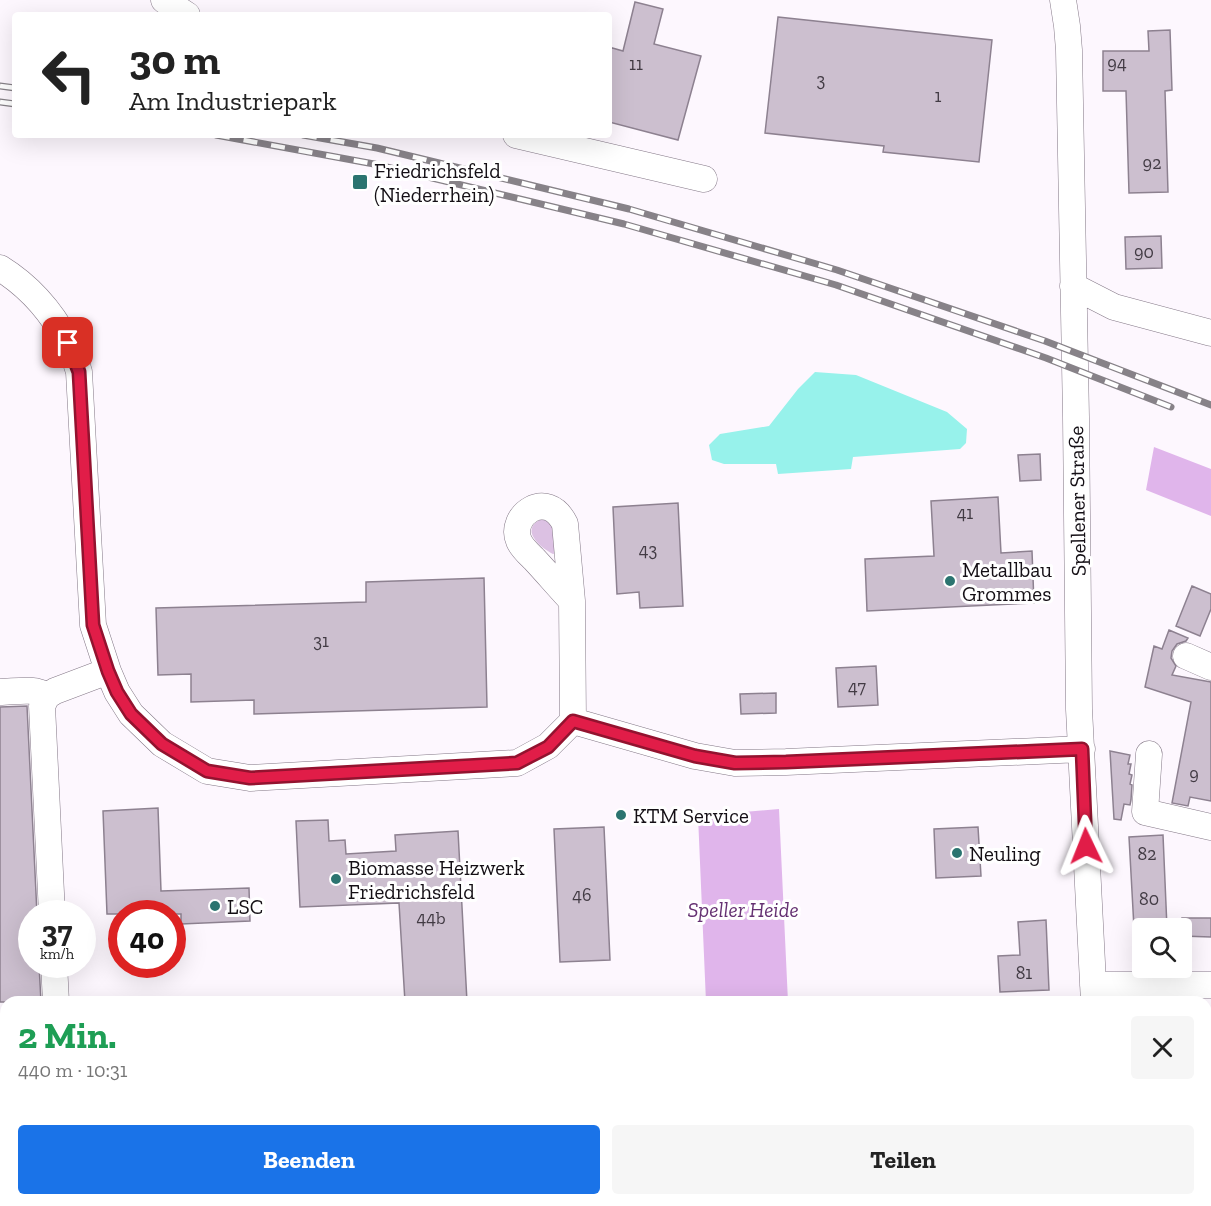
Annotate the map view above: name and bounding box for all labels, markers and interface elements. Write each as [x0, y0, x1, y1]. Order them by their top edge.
text: 30 m [129, 34, 220, 85]
icon: left [30, 36, 108, 114]
house number: 94 [1107, 52, 1127, 74]
house number: 11 [629, 53, 643, 75]
house number: 3 [817, 69, 826, 91]
text: Am Industriepark [129, 85, 337, 117]
house number: 1 [935, 85, 942, 107]
house number: 92 [1143, 152, 1161, 174]
place label: Friedrichsfeld (Niederrhein) [374, 158, 501, 207]
marker: Friedrichsfeld (Niederrhein) [351, 173, 369, 191]
house number: 90 [1134, 241, 1154, 263]
pin [42, 317, 93, 368]
icon: arrive [51, 326, 84, 359]
street label: Spellener Straße [1063, 426, 1091, 576]
house number: 41 [957, 502, 973, 524]
house number: 43 [639, 539, 657, 561]
place label: Metallbau Grommes [962, 557, 1052, 606]
marker: Metallbau Grommes [943, 574, 957, 588]
house number: 31 [313, 630, 329, 652]
house number: 47 [848, 676, 866, 698]
house number: 9 [1189, 763, 1199, 785]
place label: KTM Service [633, 803, 749, 828]
marker: KTM Service [614, 808, 628, 822]
position arrow [1054, 814, 1118, 878]
place label: Neuling [969, 841, 1041, 866]
house number: 82 [1138, 843, 1156, 865]
marker: Neuling [950, 846, 964, 860]
place label: Biomasse Heizwerk Friedrichsfeld [348, 855, 525, 904]
marker: Biomasse Heizwerk Friedrichsfeld [329, 872, 343, 886]
house number: 46 [572, 884, 592, 906]
house number: 80 [1139, 888, 1159, 910]
place label: LSC [227, 894, 263, 919]
park label: Speller Heide [687, 897, 799, 922]
marker: LSC [208, 899, 222, 913]
speed limit sign: 40 [108, 900, 186, 978]
house number: 44b [416, 907, 446, 929]
text: 37 [42, 914, 72, 950]
map controls [1132, 918, 1192, 978]
button: search [1132, 918, 1192, 978]
text: km/h [40, 945, 74, 963]
house number: 81 [1016, 962, 1032, 984]
text: 2 Min. [18, 1014, 117, 1057]
button: close [1131, 1016, 1194, 1079]
text: 440 m · 10:31 [18, 1058, 128, 1082]
button: Beenden [18, 1125, 600, 1194]
button: Teilen [612, 1125, 1194, 1194]

